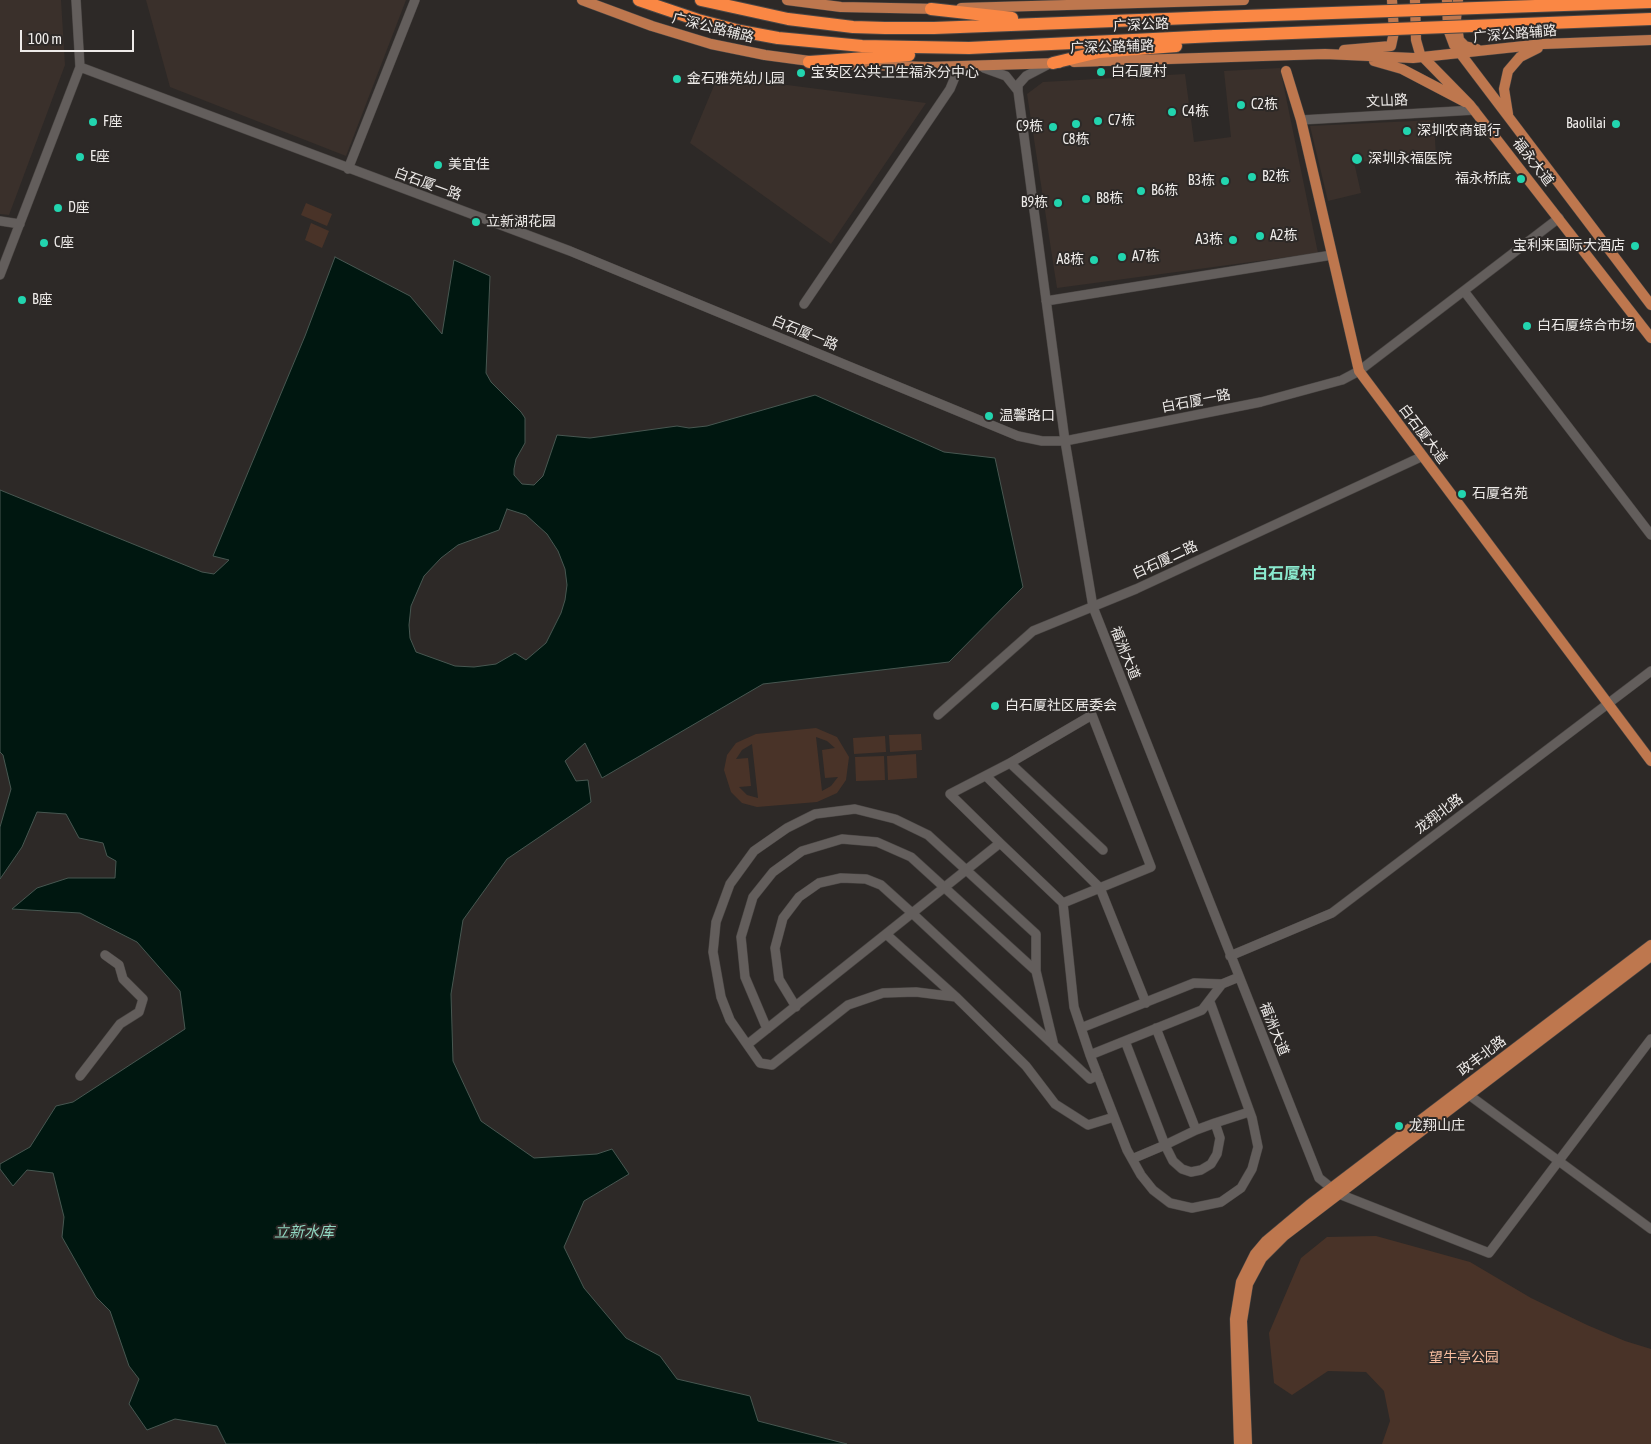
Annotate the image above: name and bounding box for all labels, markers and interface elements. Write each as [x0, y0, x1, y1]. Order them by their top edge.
street label: 广深公路辅路 [670, 10, 756, 46]
street label: 广深公路 [1113, 15, 1169, 35]
scale bar [22, 20, 136, 52]
street label: 广深公路辅路 [1472, 22, 1558, 46]
text: 100 m [28, 30, 62, 47]
street label: 广深公路辅路 [1070, 37, 1154, 57]
place label: 白石厦村 [1111, 64, 1167, 80]
place label: 宝安区公共卫生福永分中心 [811, 65, 979, 81]
marker: 白石厦村 [1095, 66, 1107, 78]
marker: 宝安区公共卫生福永分中心 [795, 67, 807, 79]
place label: 金石雅苑幼儿园 [687, 71, 785, 87]
marker: 金石雅苑幼儿园 [671, 73, 683, 85]
street label: 文山路 [1366, 92, 1408, 110]
place label: C2栋 [1251, 97, 1278, 113]
marker: C2栋 [1235, 99, 1247, 111]
place label: C4栋 [1182, 104, 1209, 120]
marker: C4栋 [1166, 106, 1178, 118]
place label: C7栋 [1108, 113, 1135, 129]
place label: F座 [103, 114, 123, 130]
marker: C7栋 [1092, 115, 1104, 127]
marker: F座 [87, 116, 99, 128]
place label: Baolilai [1566, 116, 1606, 132]
marker: C8栋 [1070, 118, 1082, 130]
marker: Baolilai [1610, 118, 1622, 130]
place label: C9栋 [1016, 119, 1043, 135]
marker: C9栋 [1047, 121, 1059, 133]
place label: 深圳农商银行 [1417, 123, 1501, 139]
marker: 深圳农商银行 [1401, 125, 1413, 137]
place label: C8栋 [1063, 132, 1089, 148]
street label: 福永大道 [1509, 135, 1557, 189]
place label: E座 [90, 149, 110, 165]
marker: E座 [74, 151, 86, 163]
place label: 深圳永福医院 [1368, 151, 1452, 167]
marker: 深圳永福医院 [1350, 152, 1364, 166]
place label: 美宜佳 [448, 157, 490, 173]
marker: 美宜佳 [432, 159, 444, 171]
street label: 白石厦一路 [392, 164, 464, 204]
place label: B2栋 [1262, 169, 1289, 185]
marker: B2栋 [1246, 171, 1258, 183]
place label: 福永桥底 [1455, 171, 1511, 187]
place label: B3栋 [1188, 173, 1215, 189]
marker: 福永桥底 [1515, 173, 1527, 185]
marker: B3栋 [1219, 175, 1231, 187]
place label: B6栋 [1151, 183, 1178, 199]
marker: B6栋 [1135, 185, 1147, 197]
place label: B8栋 [1096, 191, 1123, 207]
marker: B8栋 [1080, 193, 1092, 205]
place label: B9栋 [1021, 195, 1048, 211]
marker: B9栋 [1052, 197, 1064, 209]
place label: D座 [68, 200, 90, 216]
marker: D座 [52, 202, 64, 214]
place label: 立新湖花园 [486, 214, 556, 230]
marker: 立新湖花园 [470, 216, 482, 228]
place label: A2栋 [1270, 228, 1297, 244]
marker: A2栋 [1254, 230, 1266, 242]
place label: A3栋 [1196, 232, 1223, 248]
marker: A3栋 [1227, 234, 1239, 246]
place label: C座 [54, 235, 74, 251]
marker: C座 [38, 237, 50, 249]
place label: 宝利来国际大酒店 [1513, 238, 1625, 254]
marker: 宝利来国际大酒店 [1629, 240, 1641, 252]
place label: A7栋 [1132, 249, 1159, 265]
marker: A7栋 [1116, 251, 1128, 263]
place label: A8栋 [1057, 252, 1084, 268]
marker: A8栋 [1088, 254, 1100, 266]
place label: B座 [32, 292, 53, 308]
marker: B座 [16, 294, 28, 306]
street label: 白石厦一路 [769, 312, 841, 354]
place label: 白石厦综合市场 [1537, 318, 1635, 334]
marker: 白石厦综合市场 [1521, 320, 1533, 332]
street label: 白石厦一路 [1160, 386, 1232, 416]
street label: 白石厦大道 [1395, 401, 1451, 467]
place label: 温馨路口 [999, 408, 1055, 424]
marker: 温馨路口 [983, 410, 995, 422]
place label: 石厦名苑 [1472, 486, 1528, 502]
marker: 石厦名苑 [1456, 488, 1468, 500]
street label: 白石厦二路 [1130, 538, 1200, 582]
district label: 白石厦村 [1252, 564, 1316, 584]
street label: 福洲大道 [1107, 624, 1143, 682]
place label: 白石厦社区居委会 [1005, 698, 1117, 714]
marker: 白石厦社区居委会 [989, 700, 1001, 712]
street label: 龙翔北路 [1412, 790, 1466, 838]
street label: 福洲大道 [1256, 1000, 1292, 1058]
street label: 政丰北路 [1455, 1032, 1509, 1080]
place label: 龙翔山庄 [1409, 1118, 1465, 1134]
marker: 龙翔山庄 [1393, 1120, 1405, 1132]
water label: 立新水库 [274, 1223, 334, 1241]
park label: 望牛亭公园 [1429, 1350, 1499, 1366]

